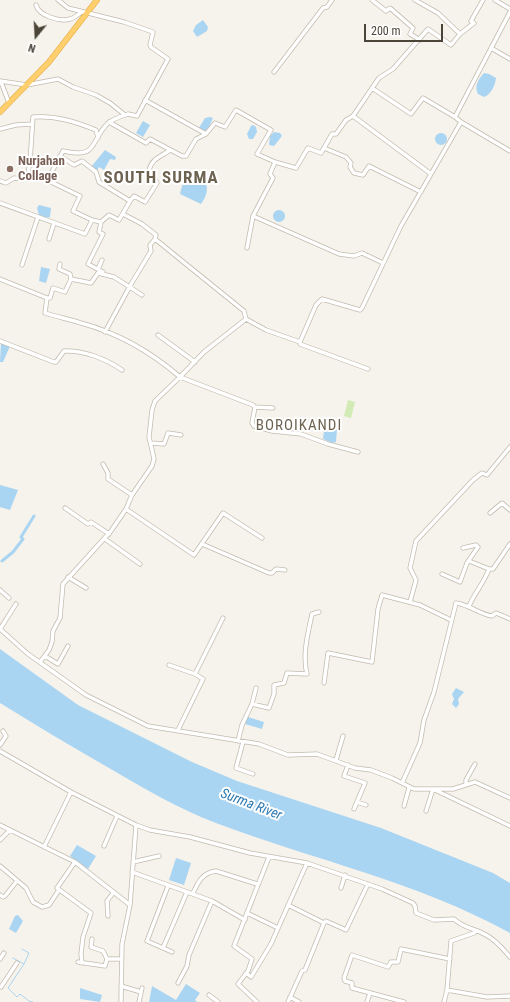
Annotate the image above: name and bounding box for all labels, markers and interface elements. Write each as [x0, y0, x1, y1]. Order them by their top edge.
north arrow [16, 16, 56, 56]
scale bar [366, 16, 445, 42]
text: 200 m [371, 24, 401, 38]
text: N [27, 41, 37, 55]
place label: Nurjahan Collage [18, 154, 65, 185]
marker: Nurjahan Collage [5, 164, 15, 174]
district label: SOUTH SURMA [103, 169, 219, 189]
district label: BOROIKANDI [256, 417, 342, 435]
water label: Surma River [218, 786, 284, 824]

